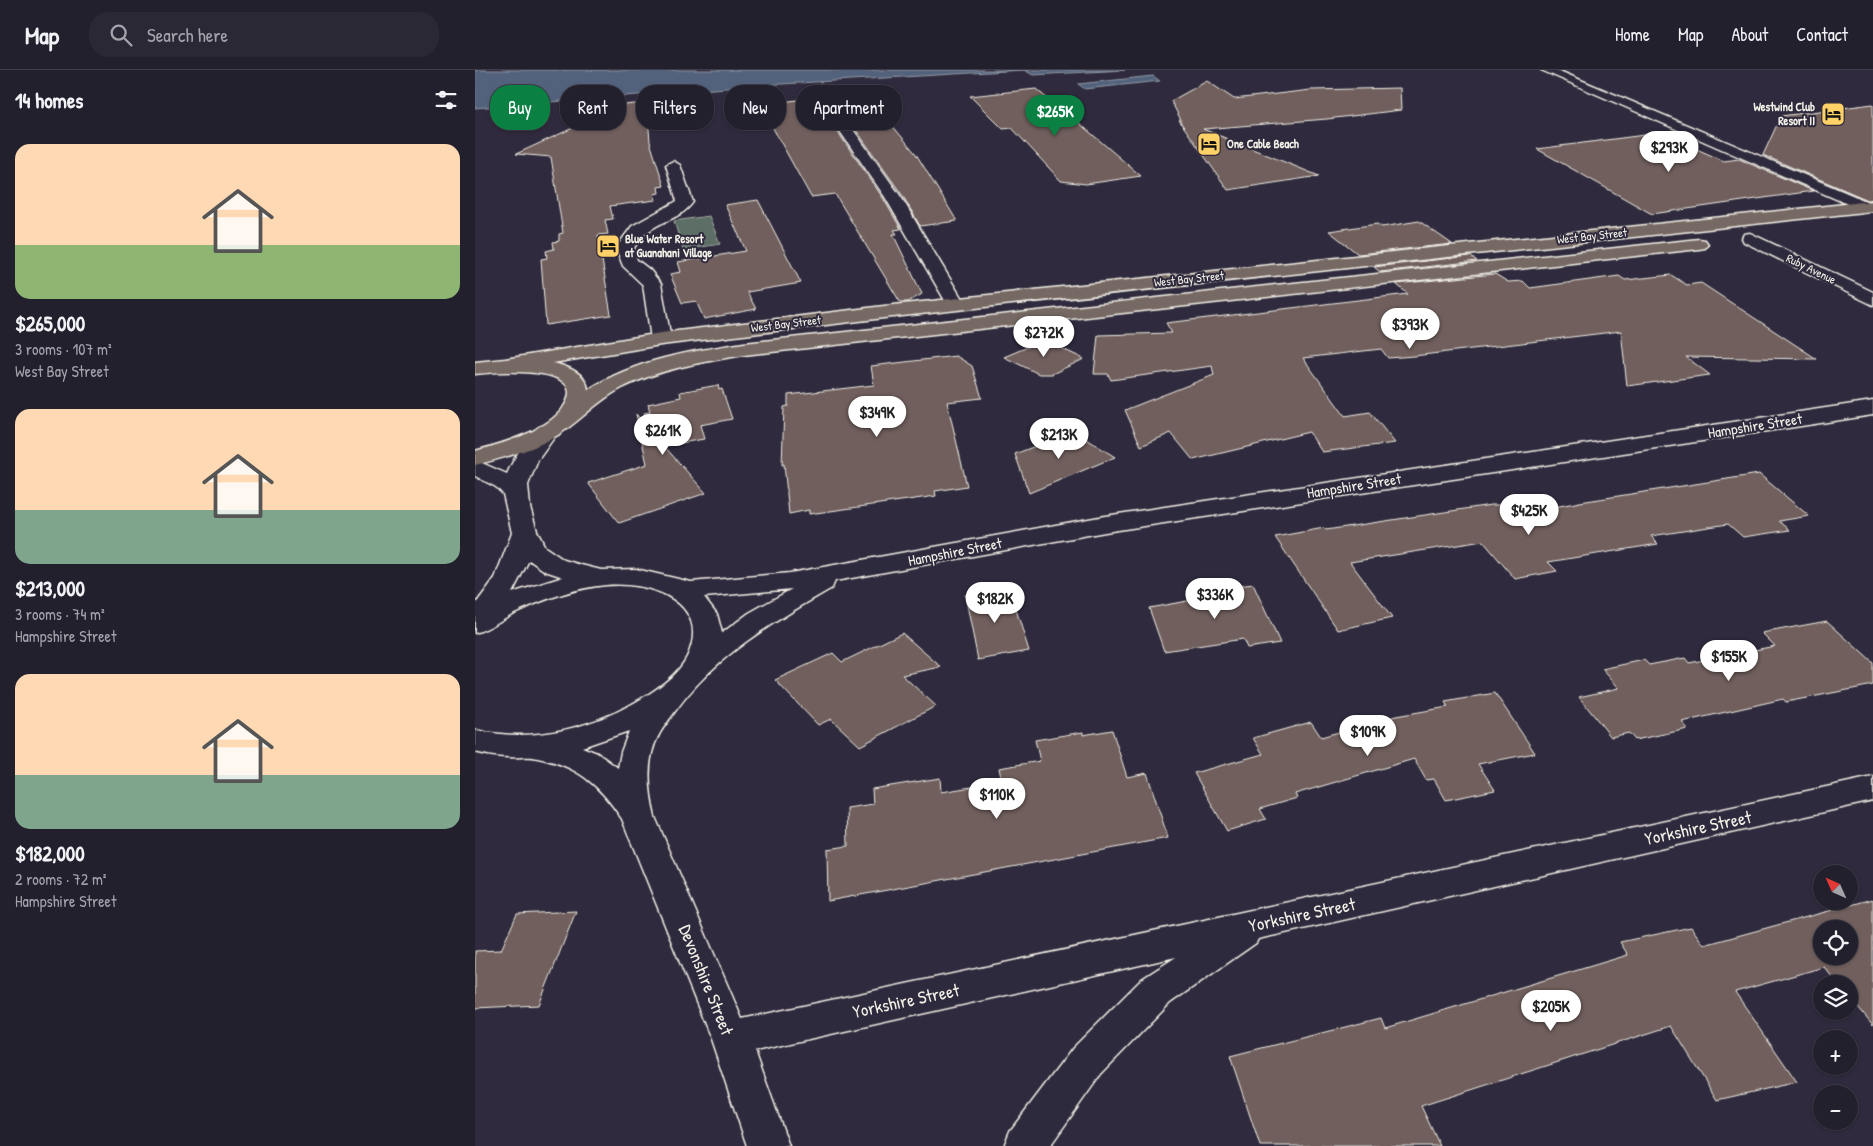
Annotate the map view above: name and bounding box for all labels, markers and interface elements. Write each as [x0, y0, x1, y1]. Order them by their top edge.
search box [89, 12, 439, 57]
text: Map [25, 19, 59, 51]
icon: search [107, 21, 135, 49]
text: Search here [147, 22, 228, 48]
text: Home [1615, 22, 1650, 47]
text: Map [1678, 22, 1703, 47]
text: About [1731, 22, 1768, 47]
text: Contact [1796, 22, 1848, 47]
chip: Buy [490, 85, 550, 130]
chip: Rent [560, 85, 626, 130]
chip: Filters [636, 85, 714, 130]
chip: New [724, 85, 786, 130]
chip: Apartment [796, 85, 902, 130]
text: 14 homes [15, 86, 83, 115]
icon: filters [432, 86, 460, 114]
pin: $265K [1020, 94, 1090, 137]
place label: Westwind Club Resort II [1753, 98, 1815, 129]
text: $265K [1036, 100, 1074, 122]
hotel icon: Westwind Club Resort II [1820, 101, 1846, 127]
hotel icon: One Cable Beach [1196, 131, 1222, 157]
pin: $293K [1634, 131, 1704, 173]
place label: One Cable Beach [1227, 135, 1300, 152]
text: $293K [1650, 136, 1688, 158]
icon: home [193, 176, 283, 266]
street label: West Bay Street [1556, 223, 1629, 248]
place label: Blue Water Resort at Guanahani Village [625, 230, 712, 262]
hotel icon: Blue Water Resort at Guanahani Village [595, 233, 621, 259]
street label: Ruby Avenue [1783, 249, 1839, 288]
street label: West Bay Street [1153, 266, 1226, 291]
pin: $393K [1375, 308, 1445, 350]
text: $265,000 [15, 309, 85, 338]
street label: West Bay Street [750, 311, 823, 336]
text: $393K [1392, 313, 1428, 335]
pin: $272K [1009, 316, 1079, 358]
text: $272K [1024, 321, 1064, 343]
text: 3 rooms · 107 m² [15, 338, 112, 360]
text: West Bay Street [15, 360, 109, 382]
pin: $349K [842, 396, 912, 438]
text: $349K [859, 401, 895, 423]
street label: Hampshire Street [1706, 408, 1804, 443]
pin: $261K [628, 414, 698, 456]
pin: $213K [1024, 418, 1094, 460]
text: $261K [645, 419, 681, 441]
text: $213K [1041, 423, 1077, 445]
icon: home [193, 441, 283, 531]
street label: Hampshire Street [1305, 468, 1403, 503]
pin: $425K [1494, 494, 1564, 536]
text: $425K [1511, 499, 1547, 521]
street label: Hampshire Street [906, 532, 1004, 571]
text: $213,000 [15, 574, 85, 603]
pin: $336K [1180, 578, 1250, 620]
pin: $182K [960, 582, 1030, 624]
text: $336K [1196, 583, 1234, 605]
text: $182K [977, 587, 1013, 609]
text: 3 rooms · 74 m² [15, 603, 105, 625]
text: Hampshire Street [15, 625, 116, 647]
pin: $155K [1694, 640, 1764, 682]
text: $155K [1711, 645, 1747, 667]
icon: home [193, 706, 283, 796]
pin: $109K [1333, 714, 1403, 757]
text: $109K [1350, 720, 1386, 742]
pin: $110K [962, 778, 1032, 820]
text: $110K [979, 783, 1015, 805]
street label: Yorkshire Street [1642, 804, 1754, 851]
text: $182,000 [15, 839, 85, 868]
north arrow [1813, 865, 1857, 910]
map controls [1813, 865, 1858, 1130]
text: 2 rooms · 72 m² [15, 868, 106, 890]
text: Hampshire Street [15, 890, 116, 912]
street label: Yorkshire Street [1246, 891, 1358, 938]
button: locate [1813, 920, 1858, 965]
street label: Devonshire Street [673, 921, 740, 1039]
button: layers [1813, 975, 1858, 1020]
street label: Yorkshire Street [850, 977, 962, 1024]
pin: $205K [1516, 990, 1586, 1032]
text: $205K [1532, 995, 1570, 1017]
button: + [1813, 1030, 1858, 1075]
button: − [1813, 1085, 1858, 1130]

